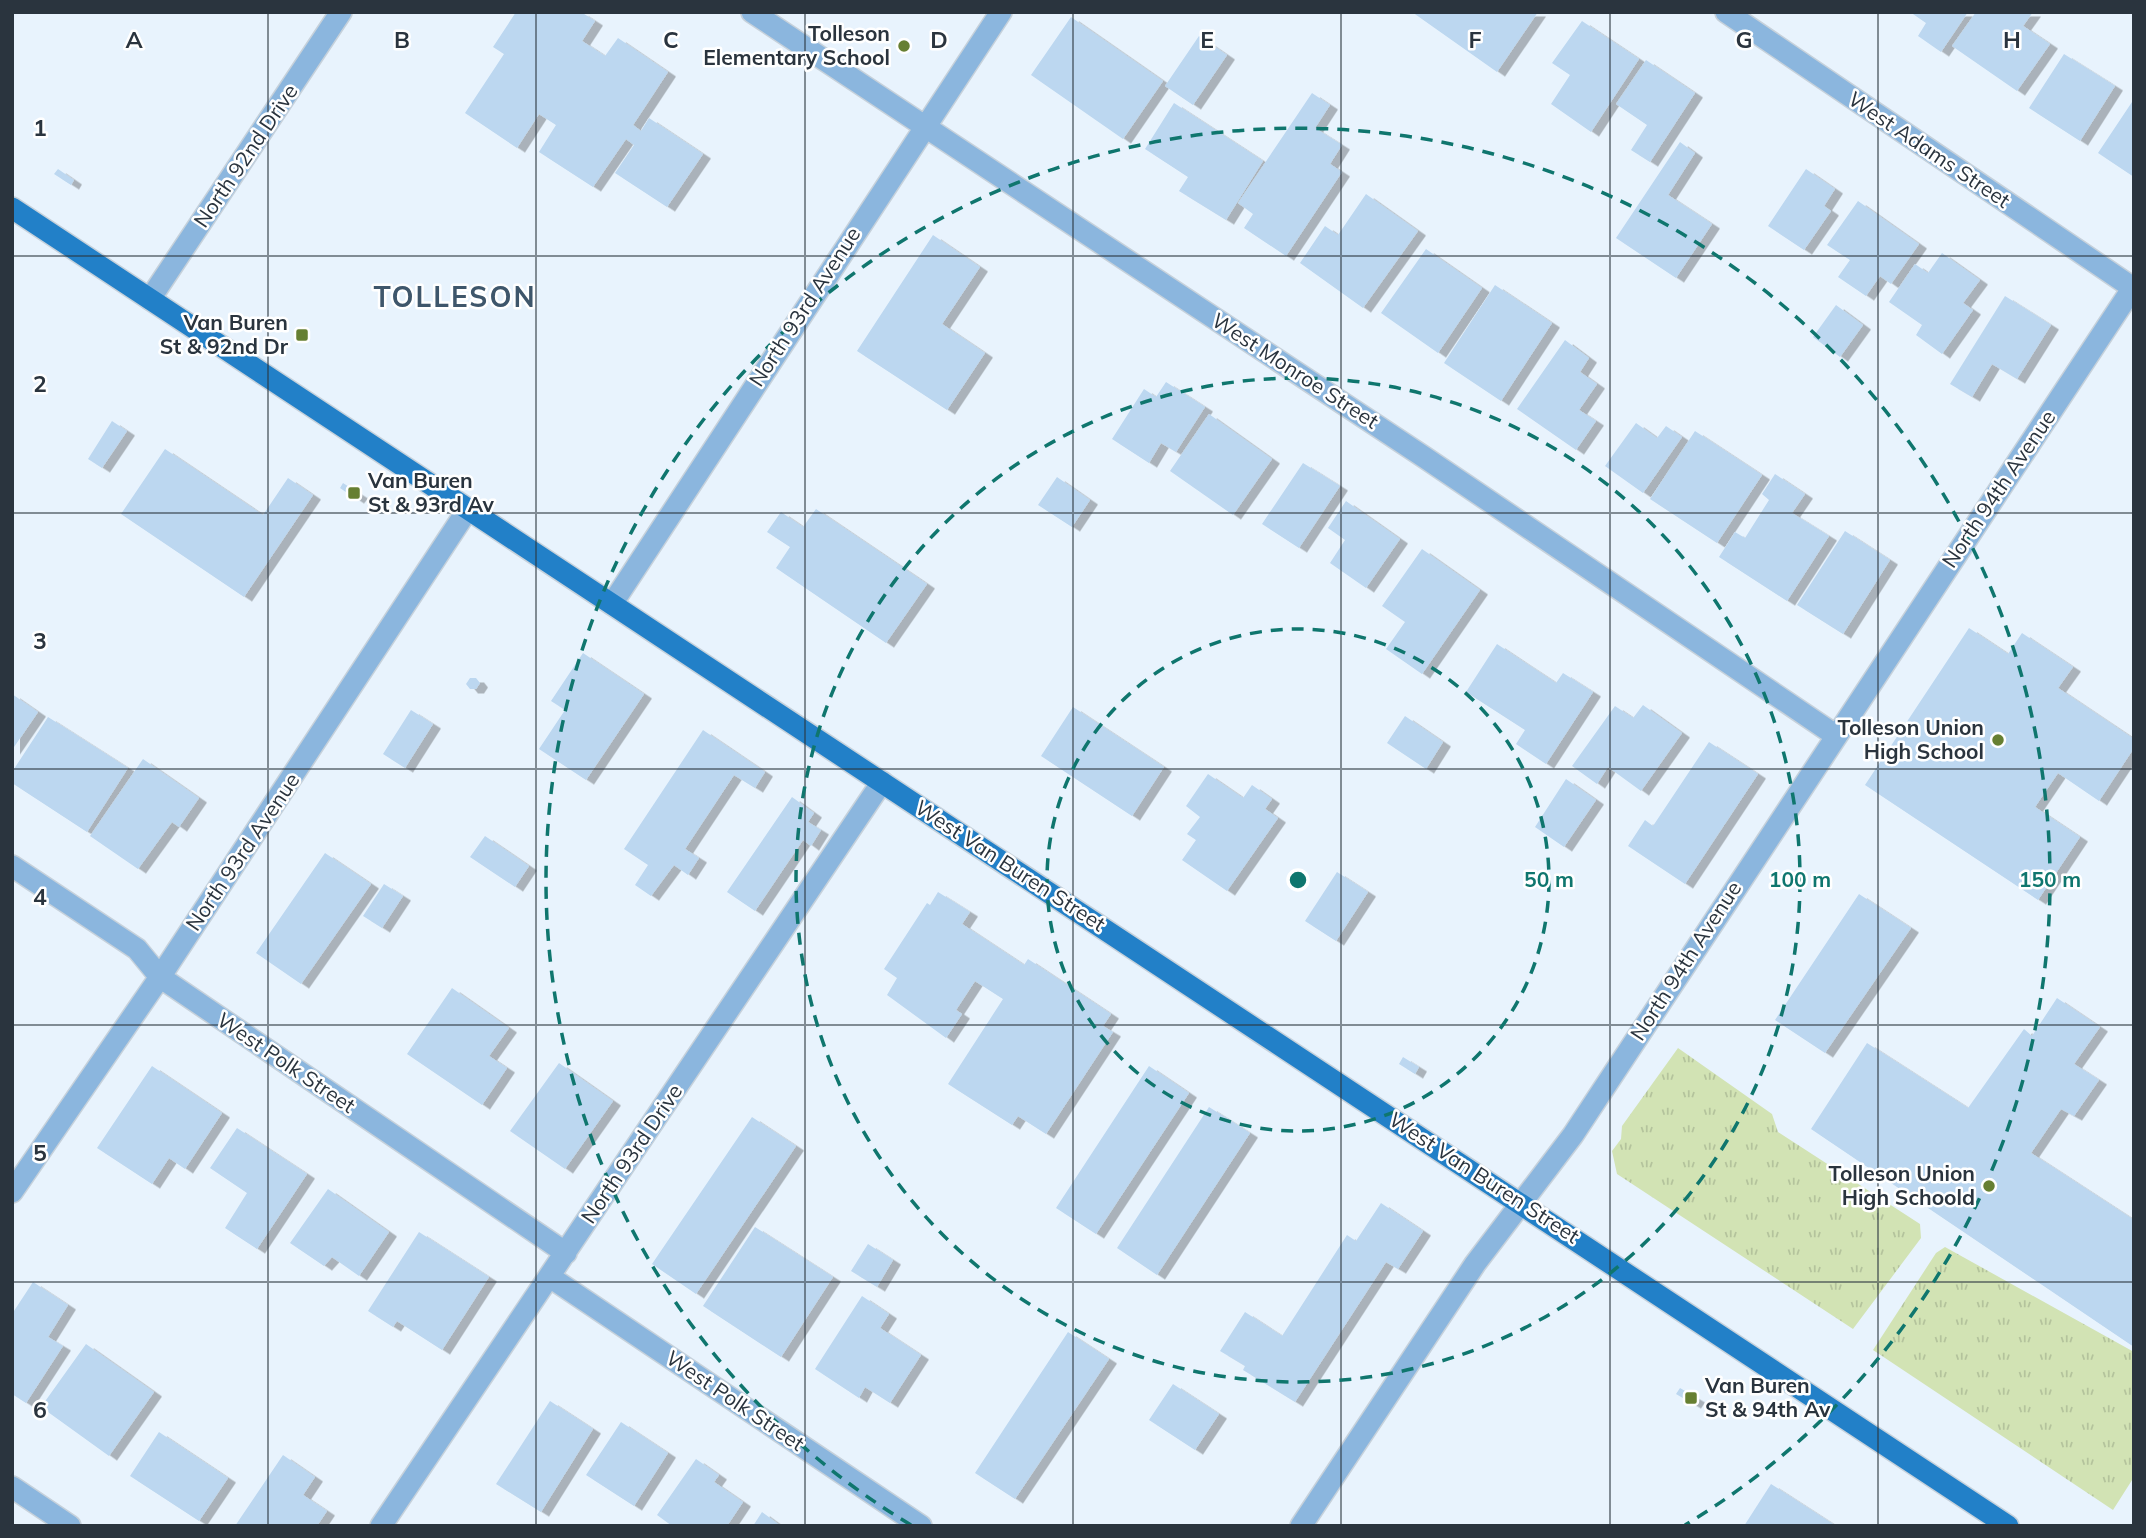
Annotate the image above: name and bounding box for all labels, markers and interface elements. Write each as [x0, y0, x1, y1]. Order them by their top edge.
place label: Tolleson Elementary School [703, 20, 890, 70]
text: A [125, 25, 143, 54]
text: B [394, 25, 410, 54]
text: C [663, 25, 679, 54]
text: D [930, 25, 948, 54]
text: E [1200, 25, 1214, 54]
text: F [1468, 25, 1482, 54]
text: G [1735, 25, 1753, 54]
text: H [2003, 25, 2021, 54]
marker: Tolleson Elementary School [896, 38, 912, 54]
street label: North 92nd Drive [188, 79, 303, 232]
street label: West Adams Street [1844, 85, 2015, 213]
text: 1 [33, 113, 47, 142]
street label: North 93rd Avenue [743, 222, 865, 391]
district label: TOLLESON [373, 279, 537, 314]
street label: West Monroe Street [1207, 307, 1384, 434]
place label: Van Buren St & 92nd Dr [160, 309, 289, 359]
marker: Van Buren St & 92nd Dr [294, 327, 310, 343]
text: 2 [33, 369, 47, 398]
street label: North 94th Avenue [1936, 405, 2061, 572]
place label: Van Buren St & 93rd Av [367, 467, 495, 517]
marker: Van Buren St & 93rd Av [346, 485, 362, 501]
text: 3 [33, 626, 47, 655]
place label: Tolleson Union High School [1838, 714, 1984, 764]
marker: Tolleson Union High School [1990, 732, 2006, 748]
street label: North 93rd Avenue [180, 768, 305, 935]
street label: West Van Buren Street [910, 794, 1111, 936]
text: 50 m [1524, 866, 1574, 892]
text: 100 m [1769, 866, 1831, 892]
text: 150 m [2019, 866, 2081, 892]
centre of rings [1286, 868, 1310, 892]
street label: North 94th Avenue [1624, 876, 1746, 1045]
text: 4 [33, 882, 47, 911]
street label: West Polk Street [212, 1006, 361, 1118]
street label: North 93rd Drive [575, 1079, 687, 1228]
street label: West Van Buren Street [1384, 1106, 1585, 1248]
text: 5 [33, 1138, 47, 1167]
place label: Tolleson Union High Schoold [1829, 1160, 1975, 1210]
marker: Tolleson Union High Schoold [1981, 1178, 1997, 1194]
street label: West Polk Street [661, 1344, 810, 1456]
place label: Van Buren St & 94th Av [1704, 1372, 1831, 1422]
marker: Van Buren St & 94th Av [1683, 1390, 1699, 1406]
text: 6 [33, 1395, 47, 1424]

